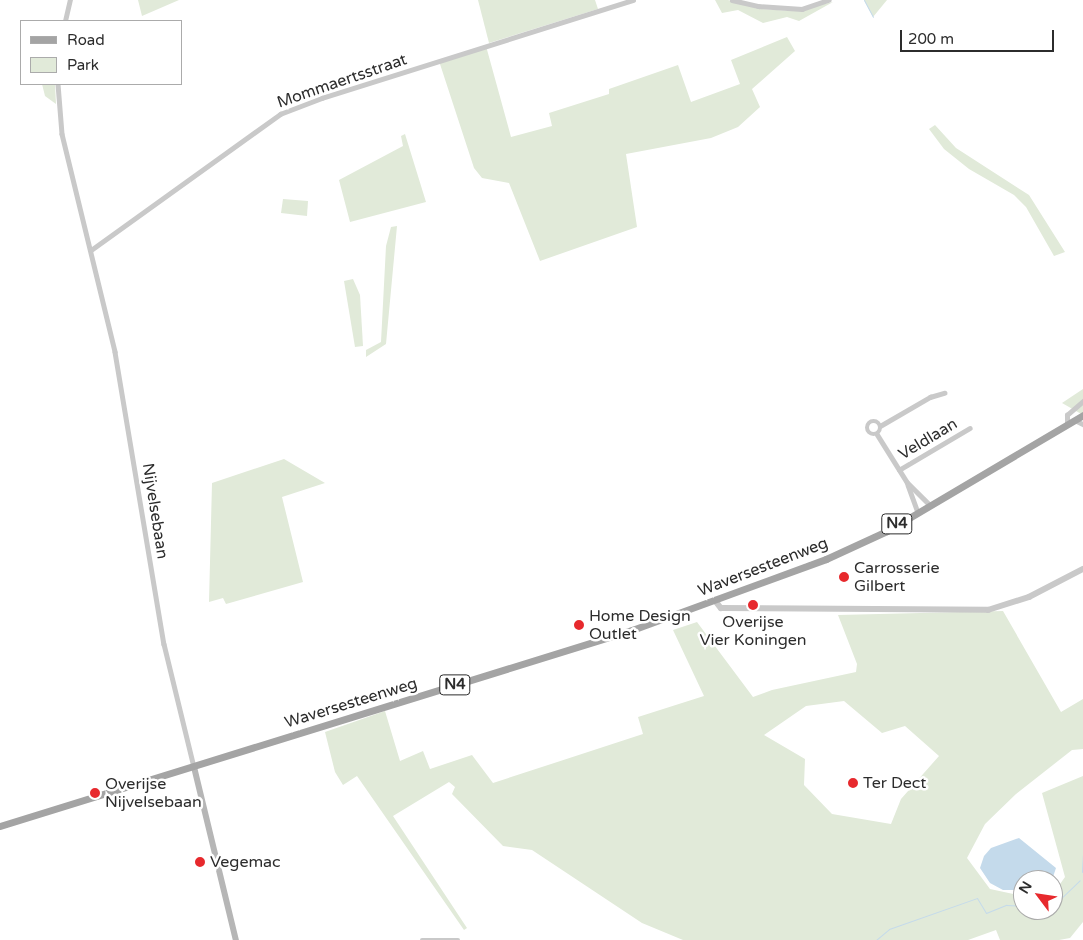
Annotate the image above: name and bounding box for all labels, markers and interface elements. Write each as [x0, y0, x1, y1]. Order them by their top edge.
legend [20, 20, 182, 85]
scale bar [903, 20, 1057, 52]
text: 200 m [908, 30, 954, 48]
text: Road [67, 31, 105, 49]
street label: Mommaertsstraat [275, 50, 409, 112]
text: Park [67, 56, 99, 74]
street label: Veldlaan [895, 414, 961, 464]
street label: Nijvelsebaan [138, 462, 172, 560]
road number: N4 [881, 512, 913, 536]
street label: Waversesteenweg [695, 533, 831, 601]
place label: Carrosserie Gilbert [854, 558, 939, 596]
marker: Carrosserie Gilbert [838, 571, 850, 583]
marker: Overijse Vier Koningen [747, 599, 759, 611]
place label: Home Design Outlet [589, 606, 691, 644]
place label: Overijse Vier Koningen [699, 612, 807, 650]
marker: Home Design Outlet [573, 619, 585, 631]
road number: N4 [439, 672, 471, 698]
street label: Waversesteenweg [282, 674, 420, 732]
place label: Ter Dect [863, 773, 926, 793]
place label: Overijse Nijvelsebaan [105, 774, 202, 812]
marker: Ter Dect [847, 777, 859, 789]
marker: Overijse Nijvelsebaan [89, 787, 101, 799]
place label: Vegemac [210, 852, 281, 872]
marker: Vegemac [194, 856, 206, 868]
north arrow [1013, 870, 1063, 920]
text: N [1015, 878, 1036, 897]

